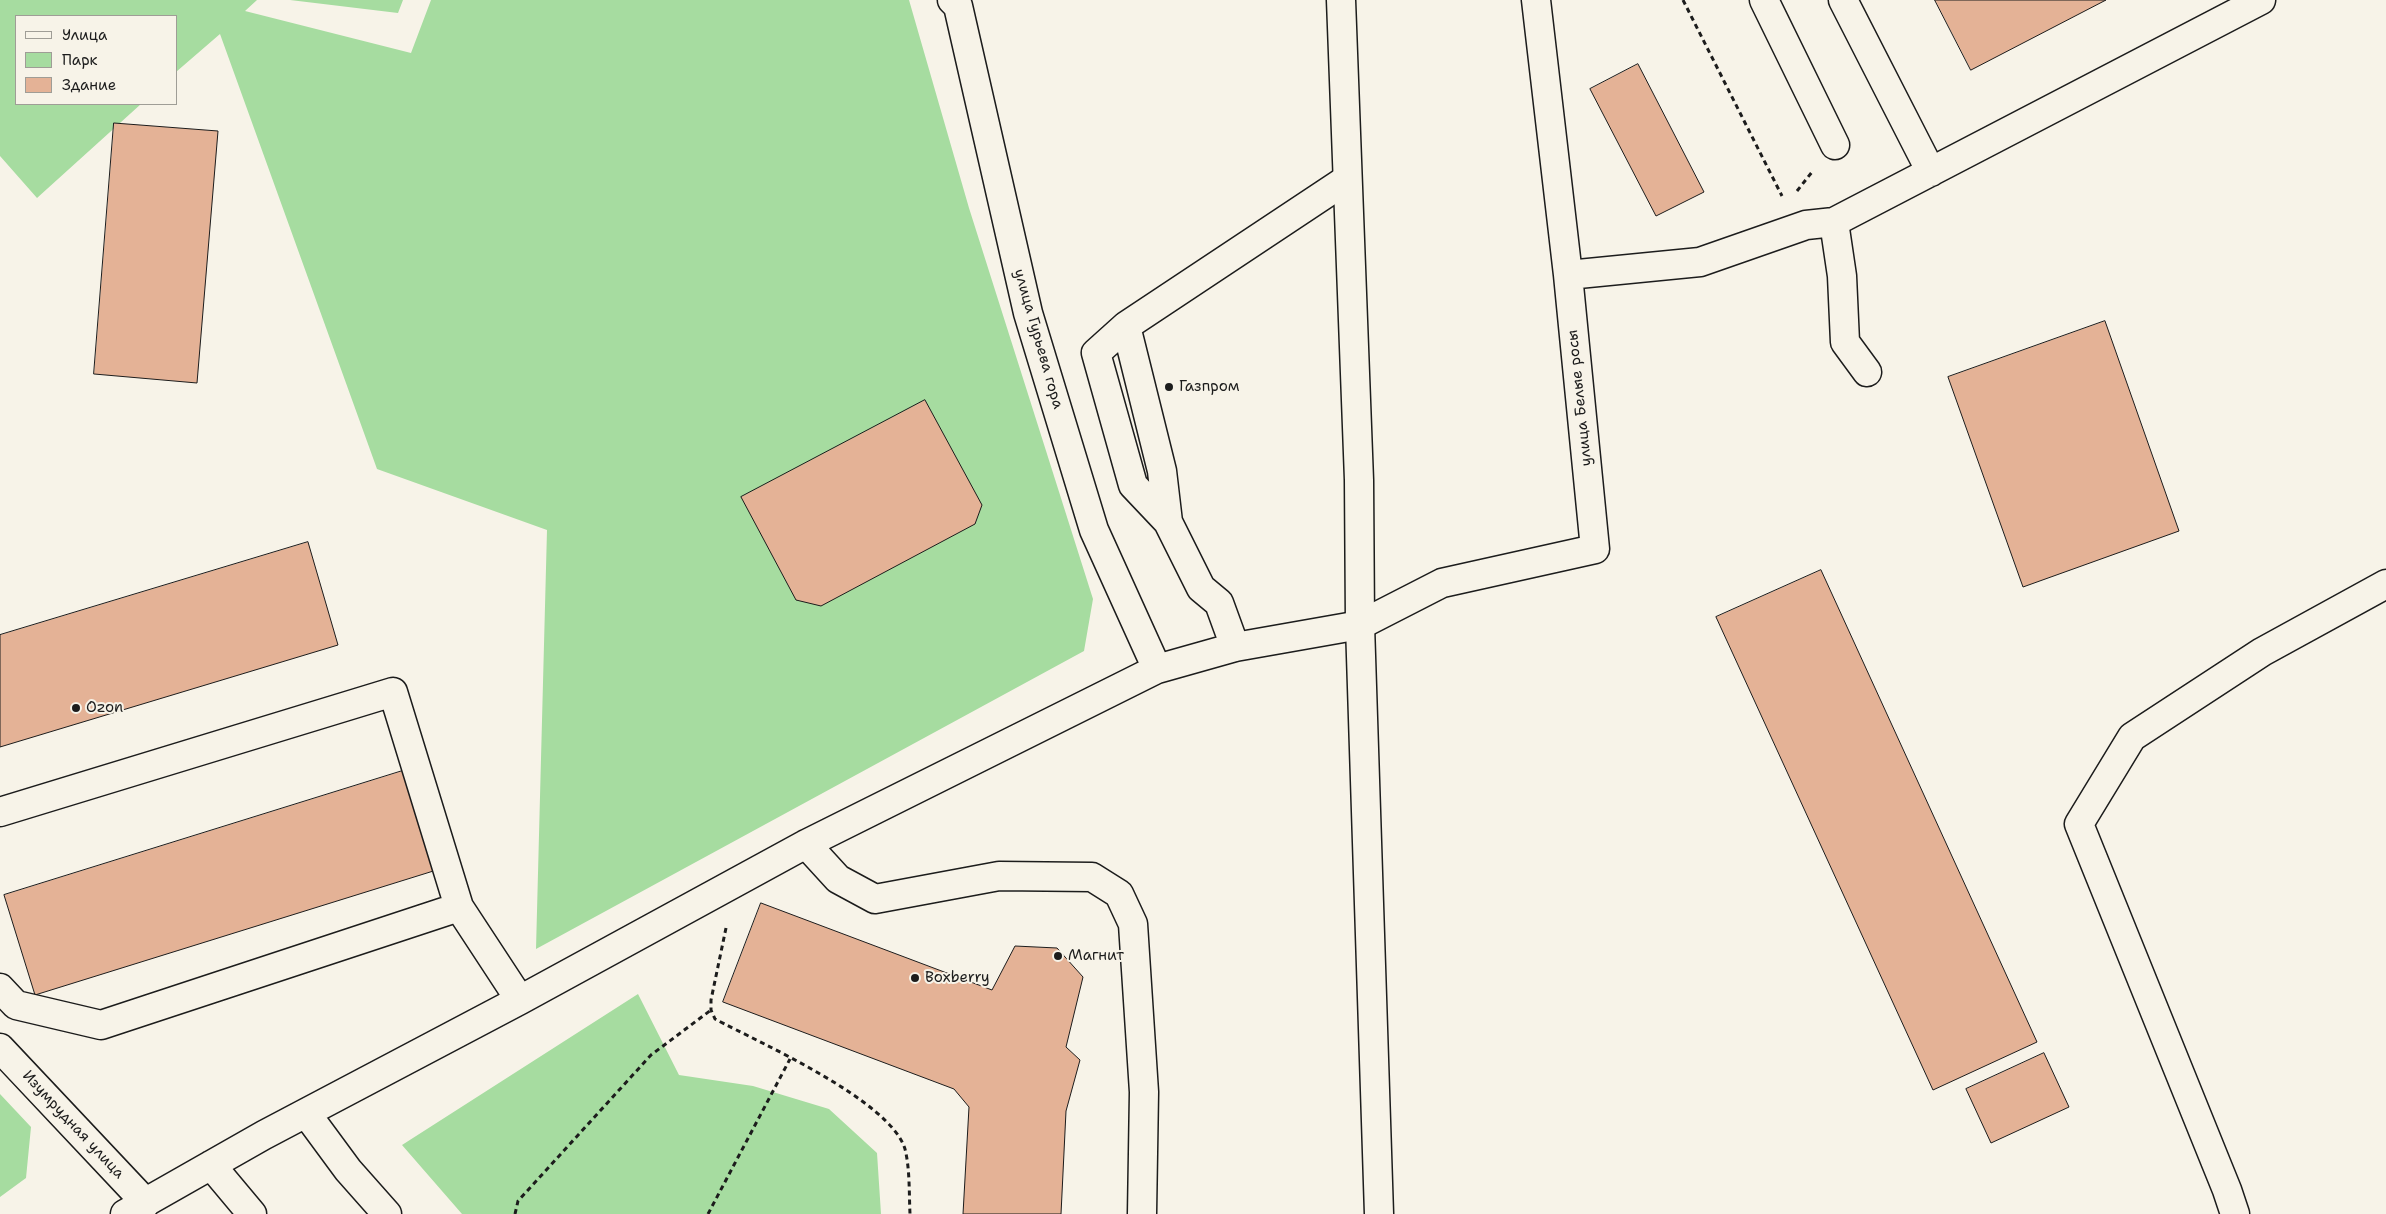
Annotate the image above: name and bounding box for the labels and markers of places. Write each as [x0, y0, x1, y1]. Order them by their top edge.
place label: Газпром [1179, 378, 1239, 396]
marker: Газпром [1163, 381, 1175, 393]
place label: Ozon [86, 699, 123, 717]
marker: Ozon [70, 702, 82, 714]
place label: Магнит [1068, 947, 1124, 965]
marker: Магнит [1052, 950, 1064, 962]
place label: Boxberry [925, 969, 990, 987]
marker: Boxberry [909, 972, 921, 984]

